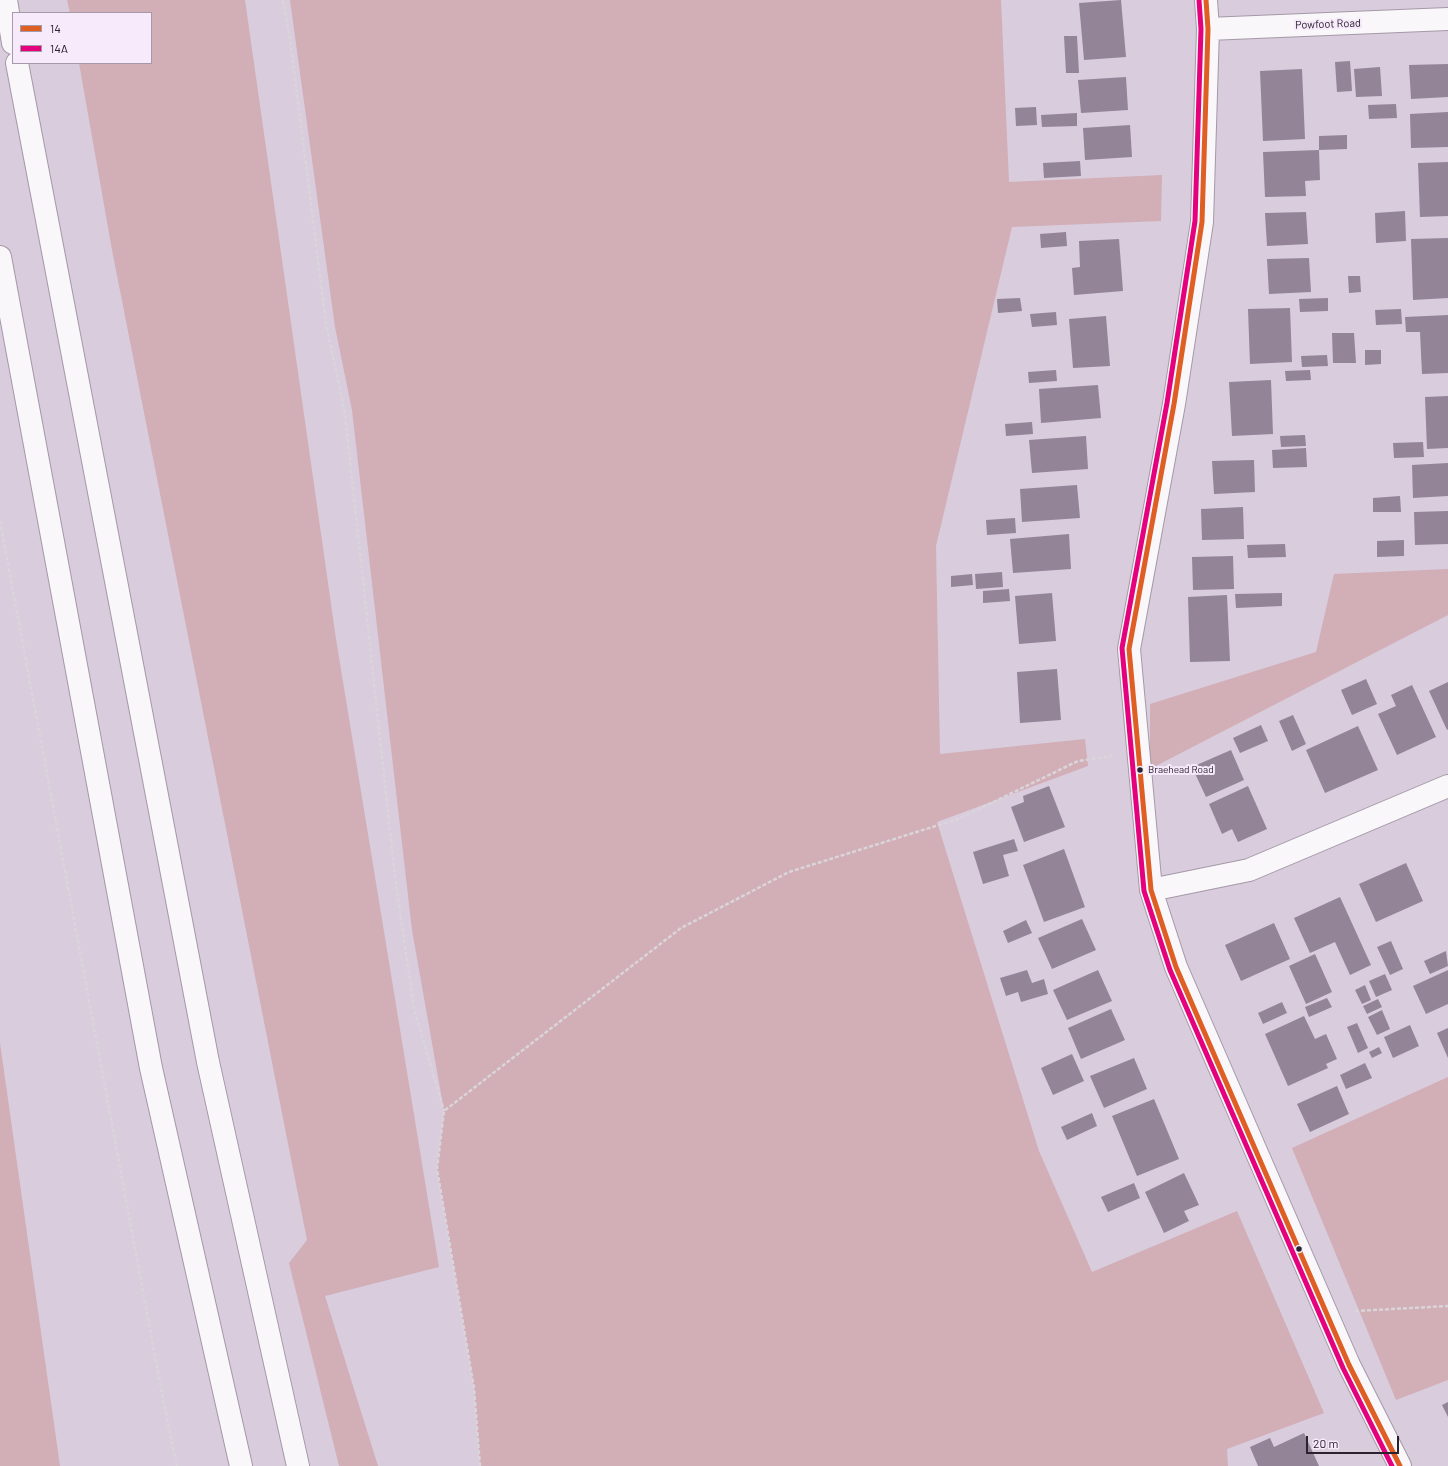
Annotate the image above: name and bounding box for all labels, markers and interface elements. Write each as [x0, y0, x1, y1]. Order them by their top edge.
legend [12, 12, 152, 64]
street label: Powfoot Road [1295, 16, 1361, 32]
text: 14 [50, 21, 61, 35]
text: 14A [50, 41, 68, 55]
place label: Braehead Road [1148, 764, 1214, 776]
marker: Braehead Road [1135, 765, 1145, 775]
unlabelled marker [1294, 1244, 1304, 1254]
scale bar [1308, 1428, 1401, 1454]
text: 20 m [1313, 1436, 1339, 1450]

